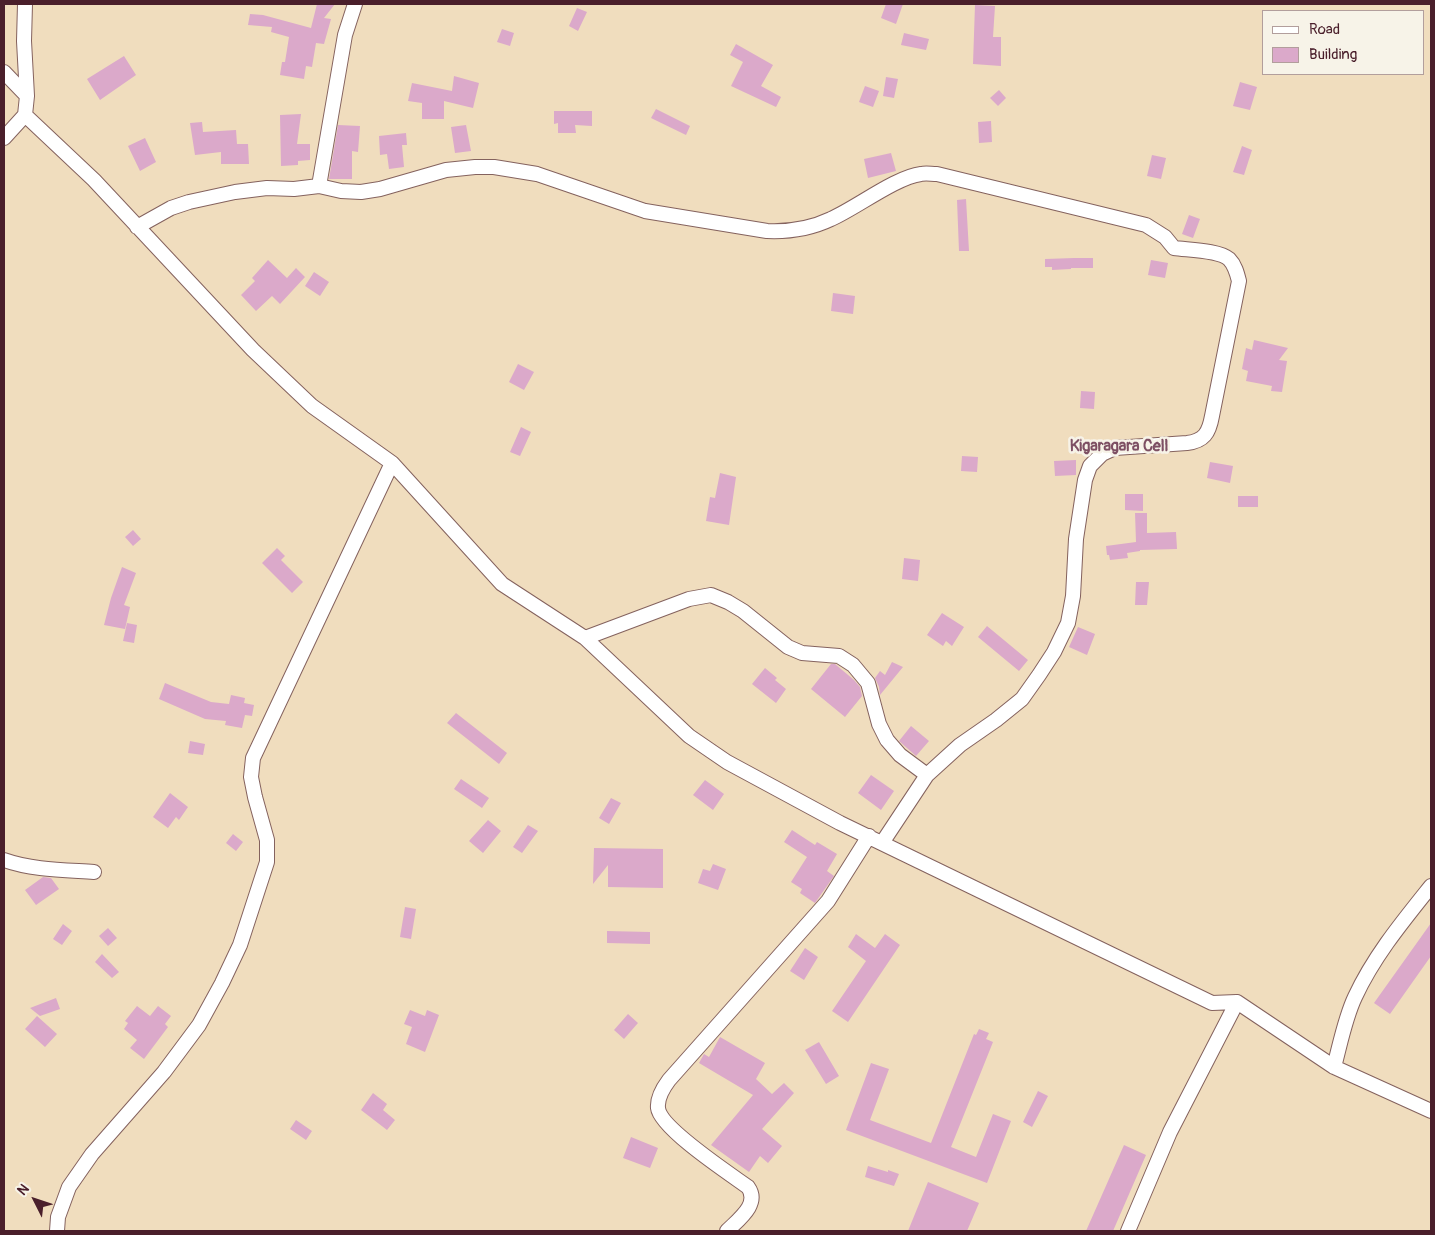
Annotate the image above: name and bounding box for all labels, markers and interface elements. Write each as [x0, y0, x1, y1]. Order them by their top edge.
legend [1262, 10, 1425, 75]
text: Road [1309, 20, 1340, 39]
text: Building [1309, 45, 1357, 64]
district label: Kigaragara Cell [1070, 437, 1168, 457]
north arrow [10, 1175, 60, 1225]
text: N [14, 1181, 33, 1199]

